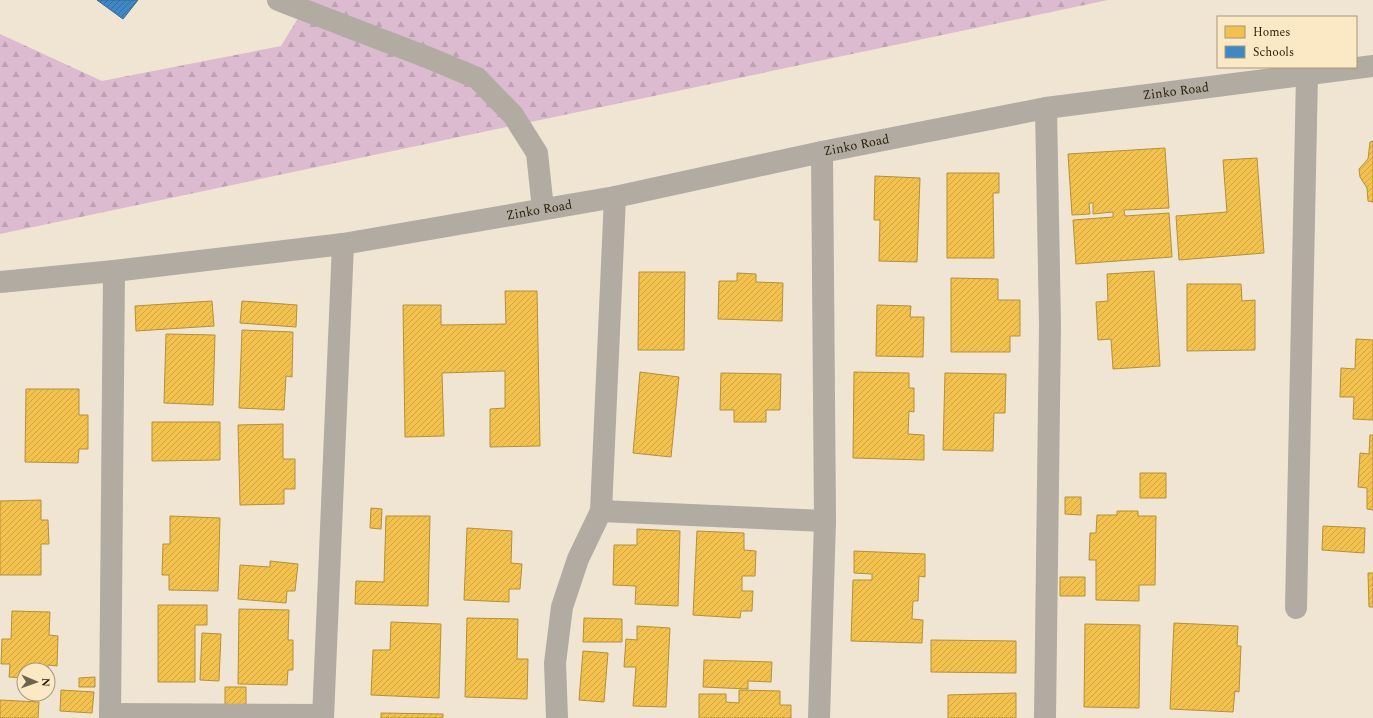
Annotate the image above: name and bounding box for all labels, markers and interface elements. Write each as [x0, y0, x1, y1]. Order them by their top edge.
legend [1217, 16, 1357, 68]
text: Homes [1253, 23, 1291, 42]
text: Schools [1253, 43, 1294, 62]
street label: Zinko Road [1141, 77, 1210, 105]
street label: Zinko Road [822, 129, 891, 161]
street label: Zinko Road [505, 195, 574, 226]
north arrow [16, 662, 56, 702]
text: N [37, 678, 54, 687]

